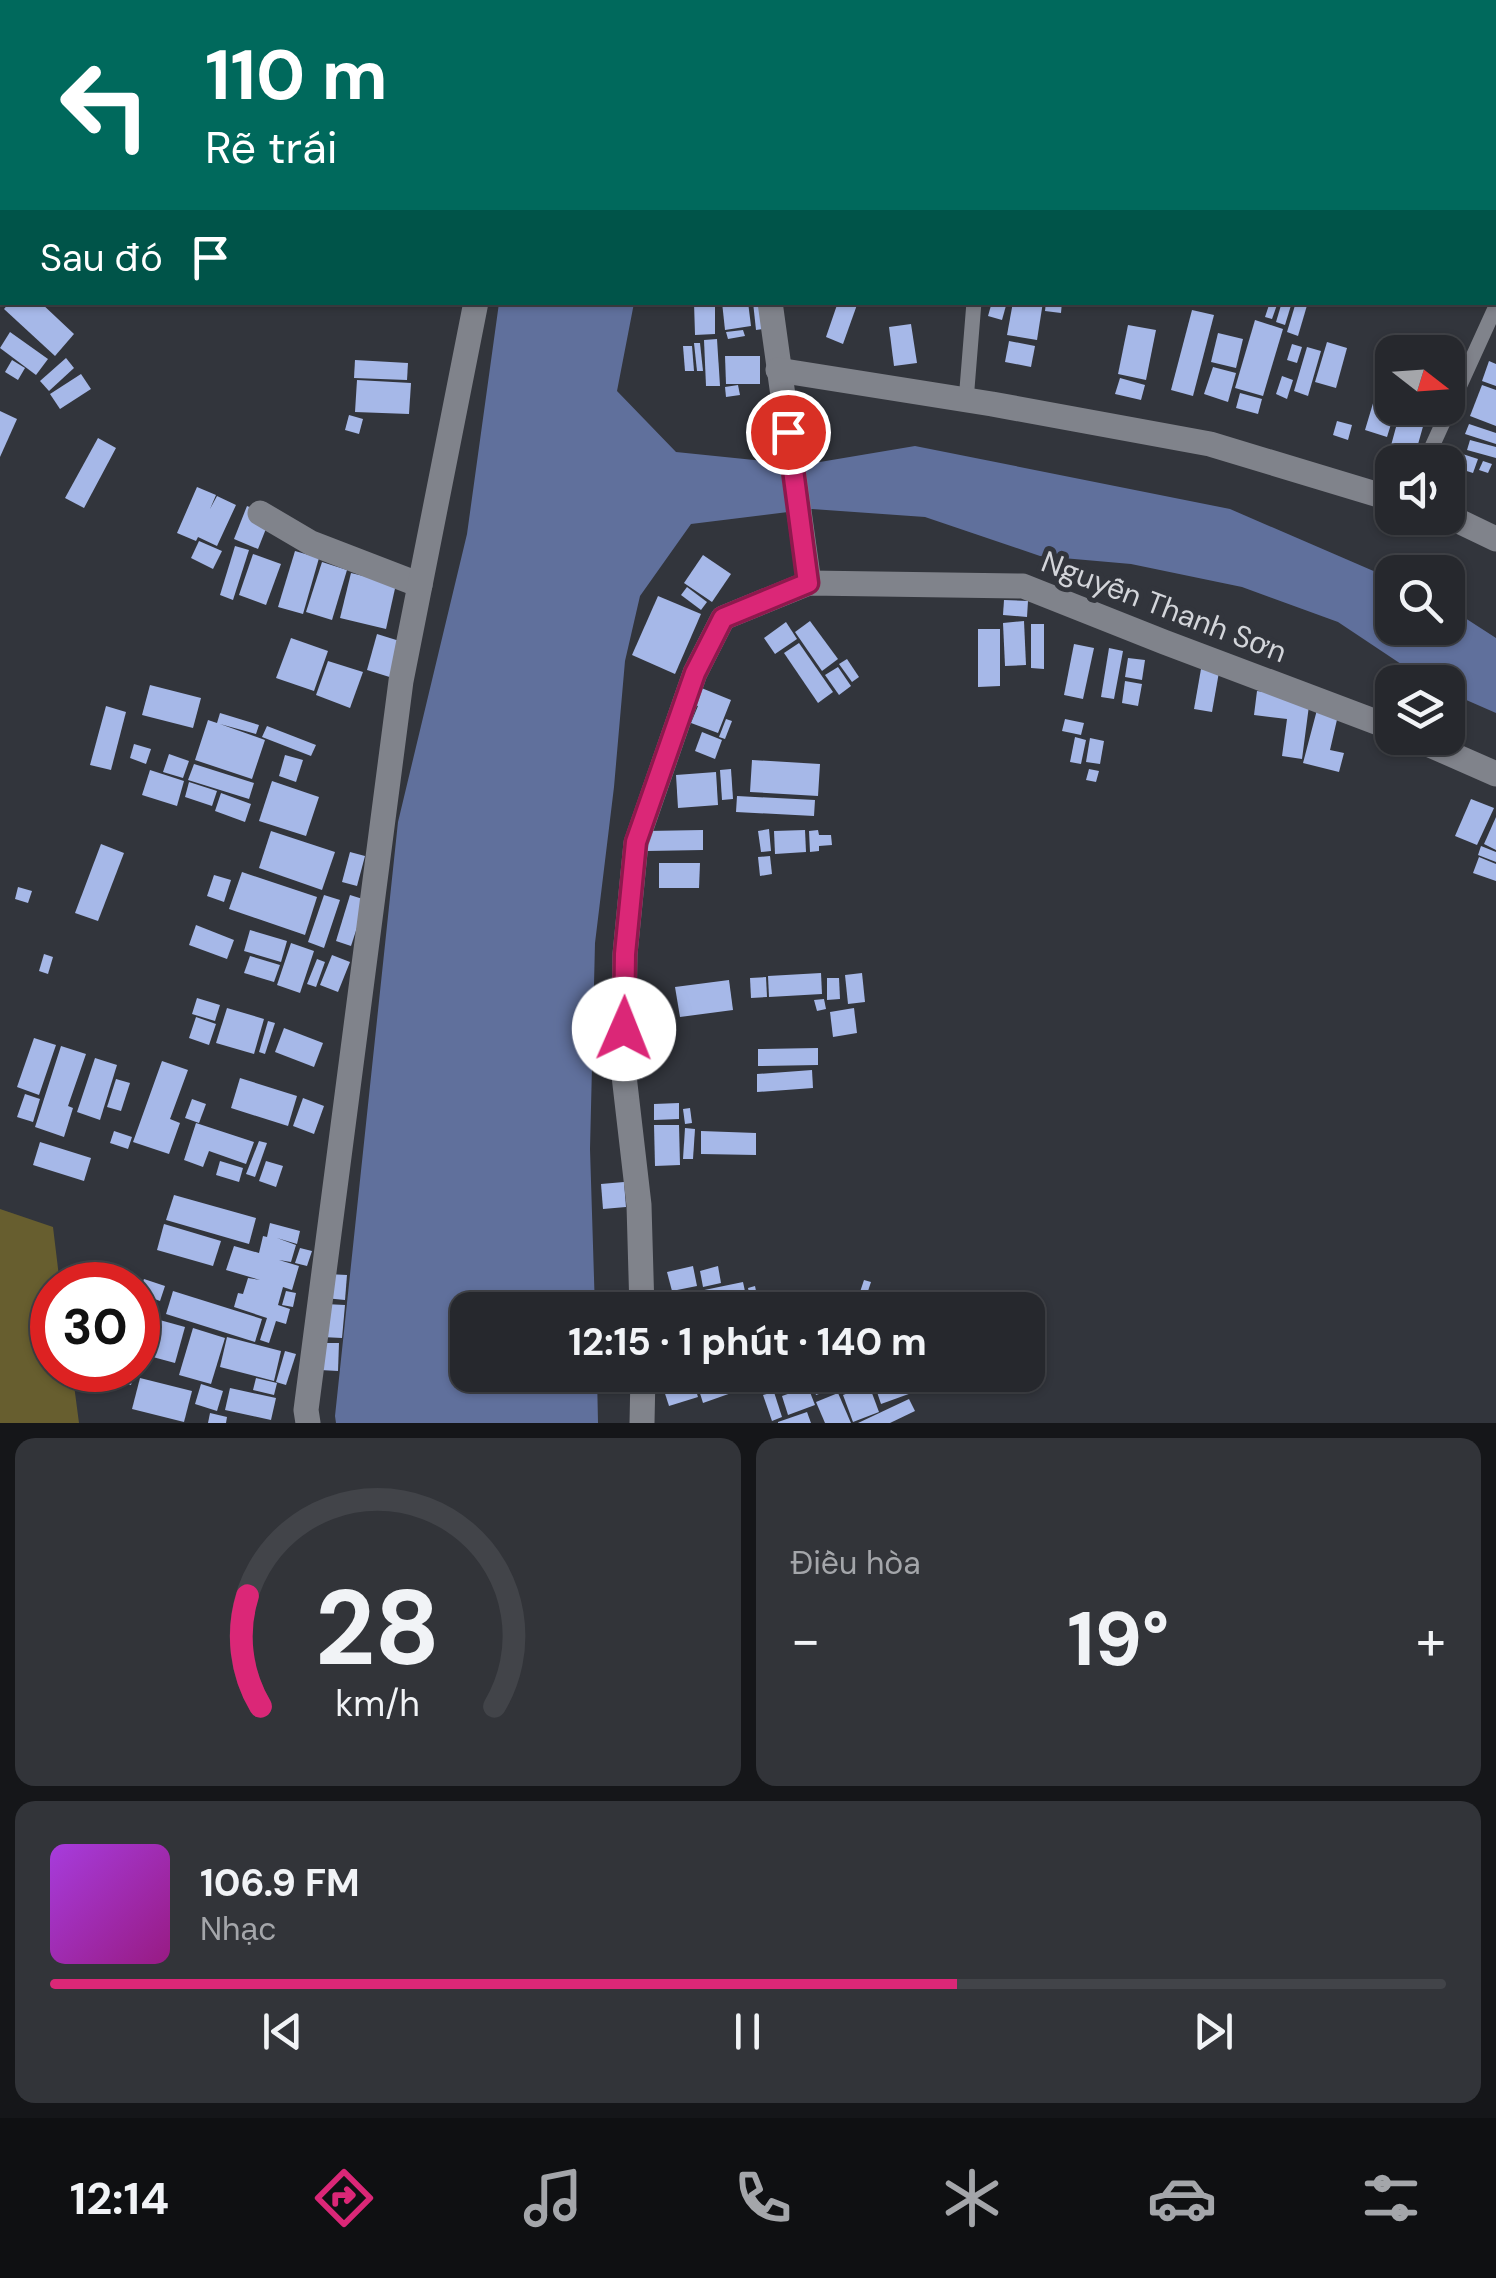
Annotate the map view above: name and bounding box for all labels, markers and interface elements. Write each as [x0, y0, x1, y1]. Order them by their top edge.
text: 110 m [205, 30, 388, 121]
icon: left [40, 40, 170, 170]
text: Rẽ trái [205, 118, 337, 177]
icon: arrive [183, 230, 238, 285]
text: Sau đó [40, 233, 163, 283]
north arrow [1375, 335, 1465, 425]
map controls [1375, 335, 1465, 755]
pin [746, 390, 831, 475]
icon: arrive [761, 405, 816, 460]
button: sound [1375, 445, 1465, 535]
street label: Nguyễn Thanh Sơn [1036, 542, 1292, 671]
button: search [1375, 555, 1465, 645]
button: layers [1375, 665, 1465, 755]
position arrow [572, 977, 676, 1081]
speed limit sign: 30 [30, 1262, 160, 1392]
text: 12:15 · 1 phút · 140 m [568, 1317, 927, 1367]
text: Điều hòa [791, 1542, 921, 1584]
text: 28 [315, 1561, 440, 1696]
text: 19° [1067, 1591, 1169, 1688]
text: − [791, 1604, 821, 1676]
text: + [1416, 1604, 1446, 1676]
text: km/h [336, 1681, 420, 1727]
text: 106.9 FM [200, 1858, 360, 1908]
text: Nhạc [200, 1908, 277, 1950]
icon: previous [255, 2004, 310, 2059]
icon: pause [720, 2004, 775, 2059]
icon: next [1186, 2004, 1241, 2059]
icon: directions [309, 2163, 379, 2233]
icon: music [518, 2163, 588, 2233]
icon: phone [728, 2163, 798, 2233]
icon: climate [937, 2163, 1007, 2233]
icon: car [1147, 2163, 1217, 2233]
icon: filters [1356, 2163, 1426, 2233]
text: 12:14 [70, 2169, 169, 2228]

